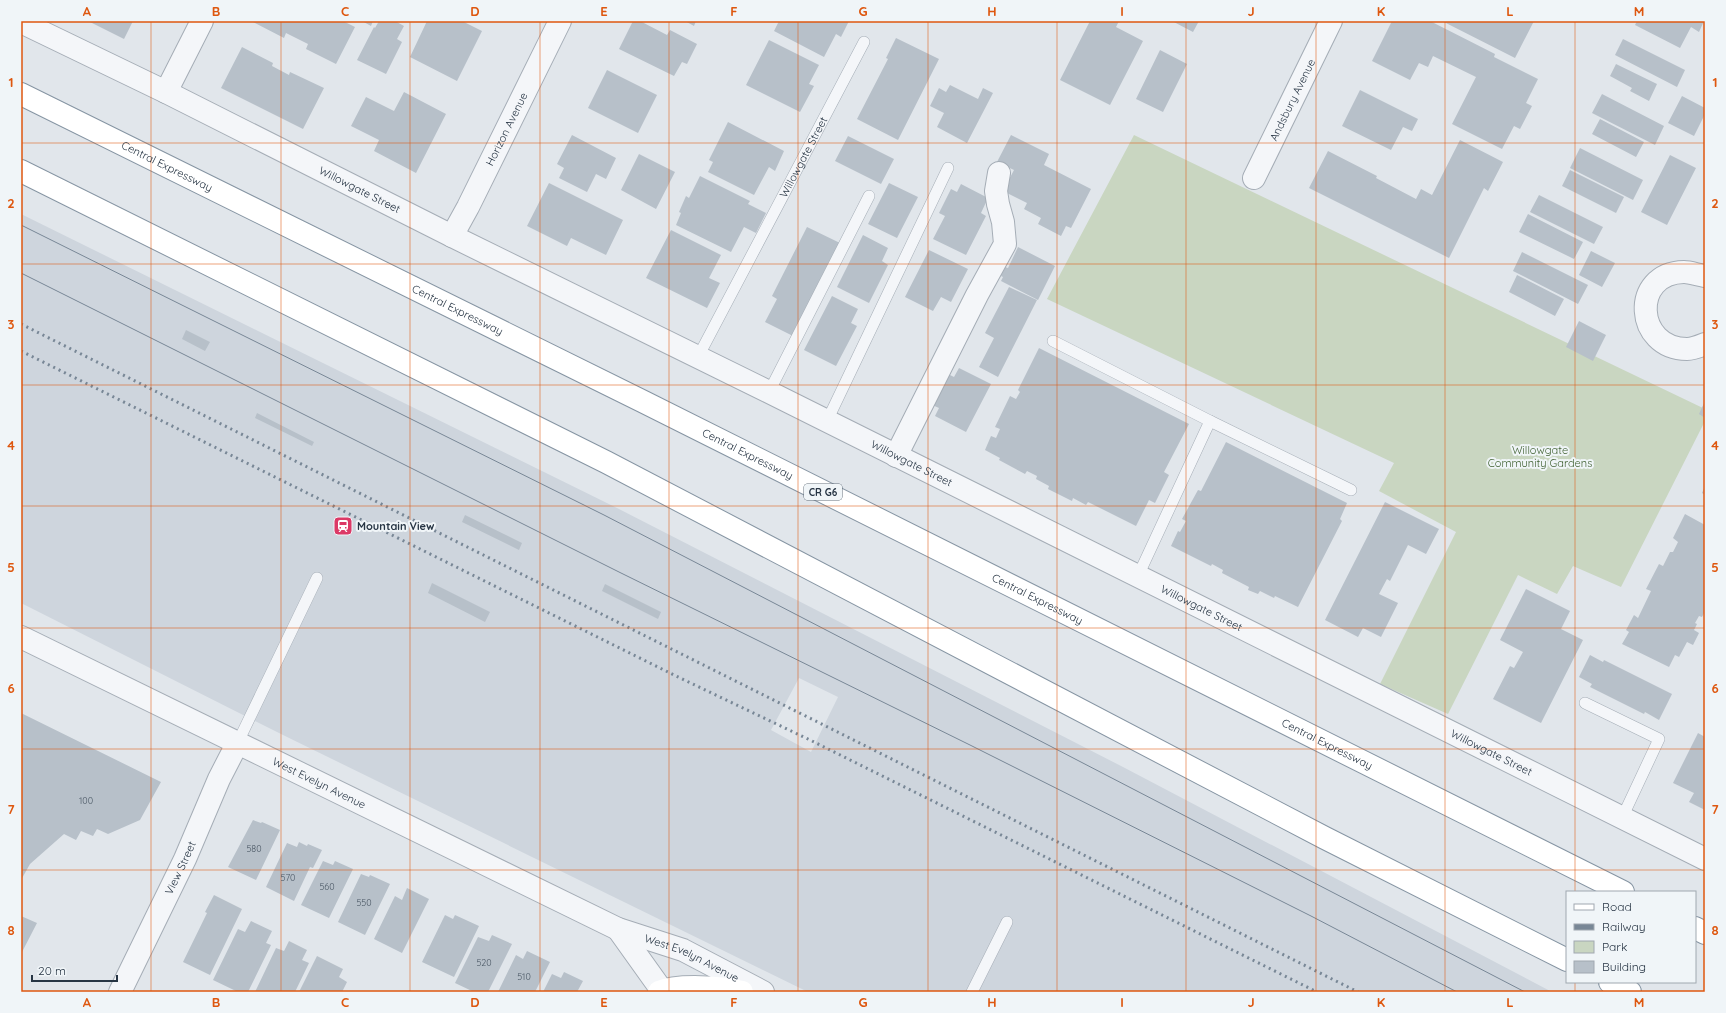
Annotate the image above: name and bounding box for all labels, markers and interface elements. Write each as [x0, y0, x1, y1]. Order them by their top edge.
text: A [83, 3, 92, 19]
text: B [212, 3, 220, 19]
text: C [341, 3, 349, 19]
text: D [470, 3, 480, 19]
text: E [600, 3, 608, 19]
text: F [730, 3, 738, 19]
text: G [858, 3, 868, 19]
text: H [987, 3, 997, 19]
text: I [1120, 3, 1124, 19]
text: J [1247, 3, 1255, 19]
text: K [1377, 3, 1386, 19]
text: L [1506, 3, 1514, 19]
text: M [1634, 3, 1644, 19]
street label: Andsbury Avenue [1266, 57, 1318, 143]
text: 1 [8, 74, 14, 90]
text: 1 [1712, 74, 1718, 90]
street label: Horizon Avenue [483, 90, 531, 168]
street label: Willowgate Street [776, 114, 831, 200]
street label: Central Expressway [119, 138, 215, 195]
street label: Willowgate Street [317, 163, 403, 216]
text: 2 [7, 195, 15, 211]
text: 2 [1711, 195, 1719, 211]
street label: Central Expressway [410, 281, 505, 338]
text: 3 [8, 316, 15, 332]
text: 3 [1712, 316, 1719, 332]
street label: Central Expressway [700, 425, 796, 483]
text: 4 [7, 437, 15, 453]
street label: Willowgate Street [869, 437, 955, 490]
text: 4 [1711, 437, 1719, 453]
park label: Willowgate Community Gardens [1488, 443, 1592, 470]
road number: CR G6 [804, 484, 842, 500]
station icon: Mountain View [332, 515, 354, 537]
place label: Mountain View [357, 519, 435, 533]
text: 5 [7, 559, 15, 575]
text: 5 [1711, 559, 1719, 575]
street label: Central Expressway [990, 570, 1085, 628]
street label: Willowgate Street [1158, 582, 1245, 634]
text: 6 [7, 680, 15, 696]
text: 6 [1711, 680, 1719, 696]
street label: Central Expressway [1279, 715, 1375, 773]
street label: Willowgate Street [1448, 726, 1535, 779]
street label: West Evelyn Avenue [270, 754, 368, 812]
house number: 100 [79, 795, 93, 806]
text: 7 [7, 801, 15, 817]
text: 7 [1711, 801, 1719, 817]
street label: View Street [162, 839, 199, 897]
house number: 580 [246, 843, 262, 854]
house number: 570 [281, 872, 295, 883]
house number: 560 [319, 881, 335, 892]
legend [1566, 891, 1696, 983]
house number: 550 [356, 897, 372, 908]
text: Road [1602, 899, 1632, 914]
text: Railway [1602, 919, 1646, 934]
text: 8 [7, 922, 15, 938]
text: 8 [1711, 922, 1719, 938]
street label: West Evelyn Avenue [643, 931, 741, 985]
text: Park [1602, 939, 1627, 954]
scale bar [32, 957, 117, 983]
house number: 520 [476, 957, 492, 968]
text: Building [1602, 959, 1646, 974]
text: 20 m [38, 963, 66, 978]
house number: 510 [517, 971, 531, 982]
text: A [83, 994, 92, 1010]
text: B [212, 994, 220, 1010]
text: C [341, 994, 349, 1010]
text: D [470, 994, 480, 1010]
text: E [600, 994, 608, 1010]
text: F [730, 994, 738, 1010]
text: G [858, 994, 868, 1010]
text: H [987, 994, 997, 1010]
text: I [1120, 994, 1124, 1010]
text: J [1247, 994, 1255, 1010]
text: K [1377, 994, 1386, 1010]
text: L [1506, 994, 1514, 1010]
text: M [1634, 994, 1644, 1010]

